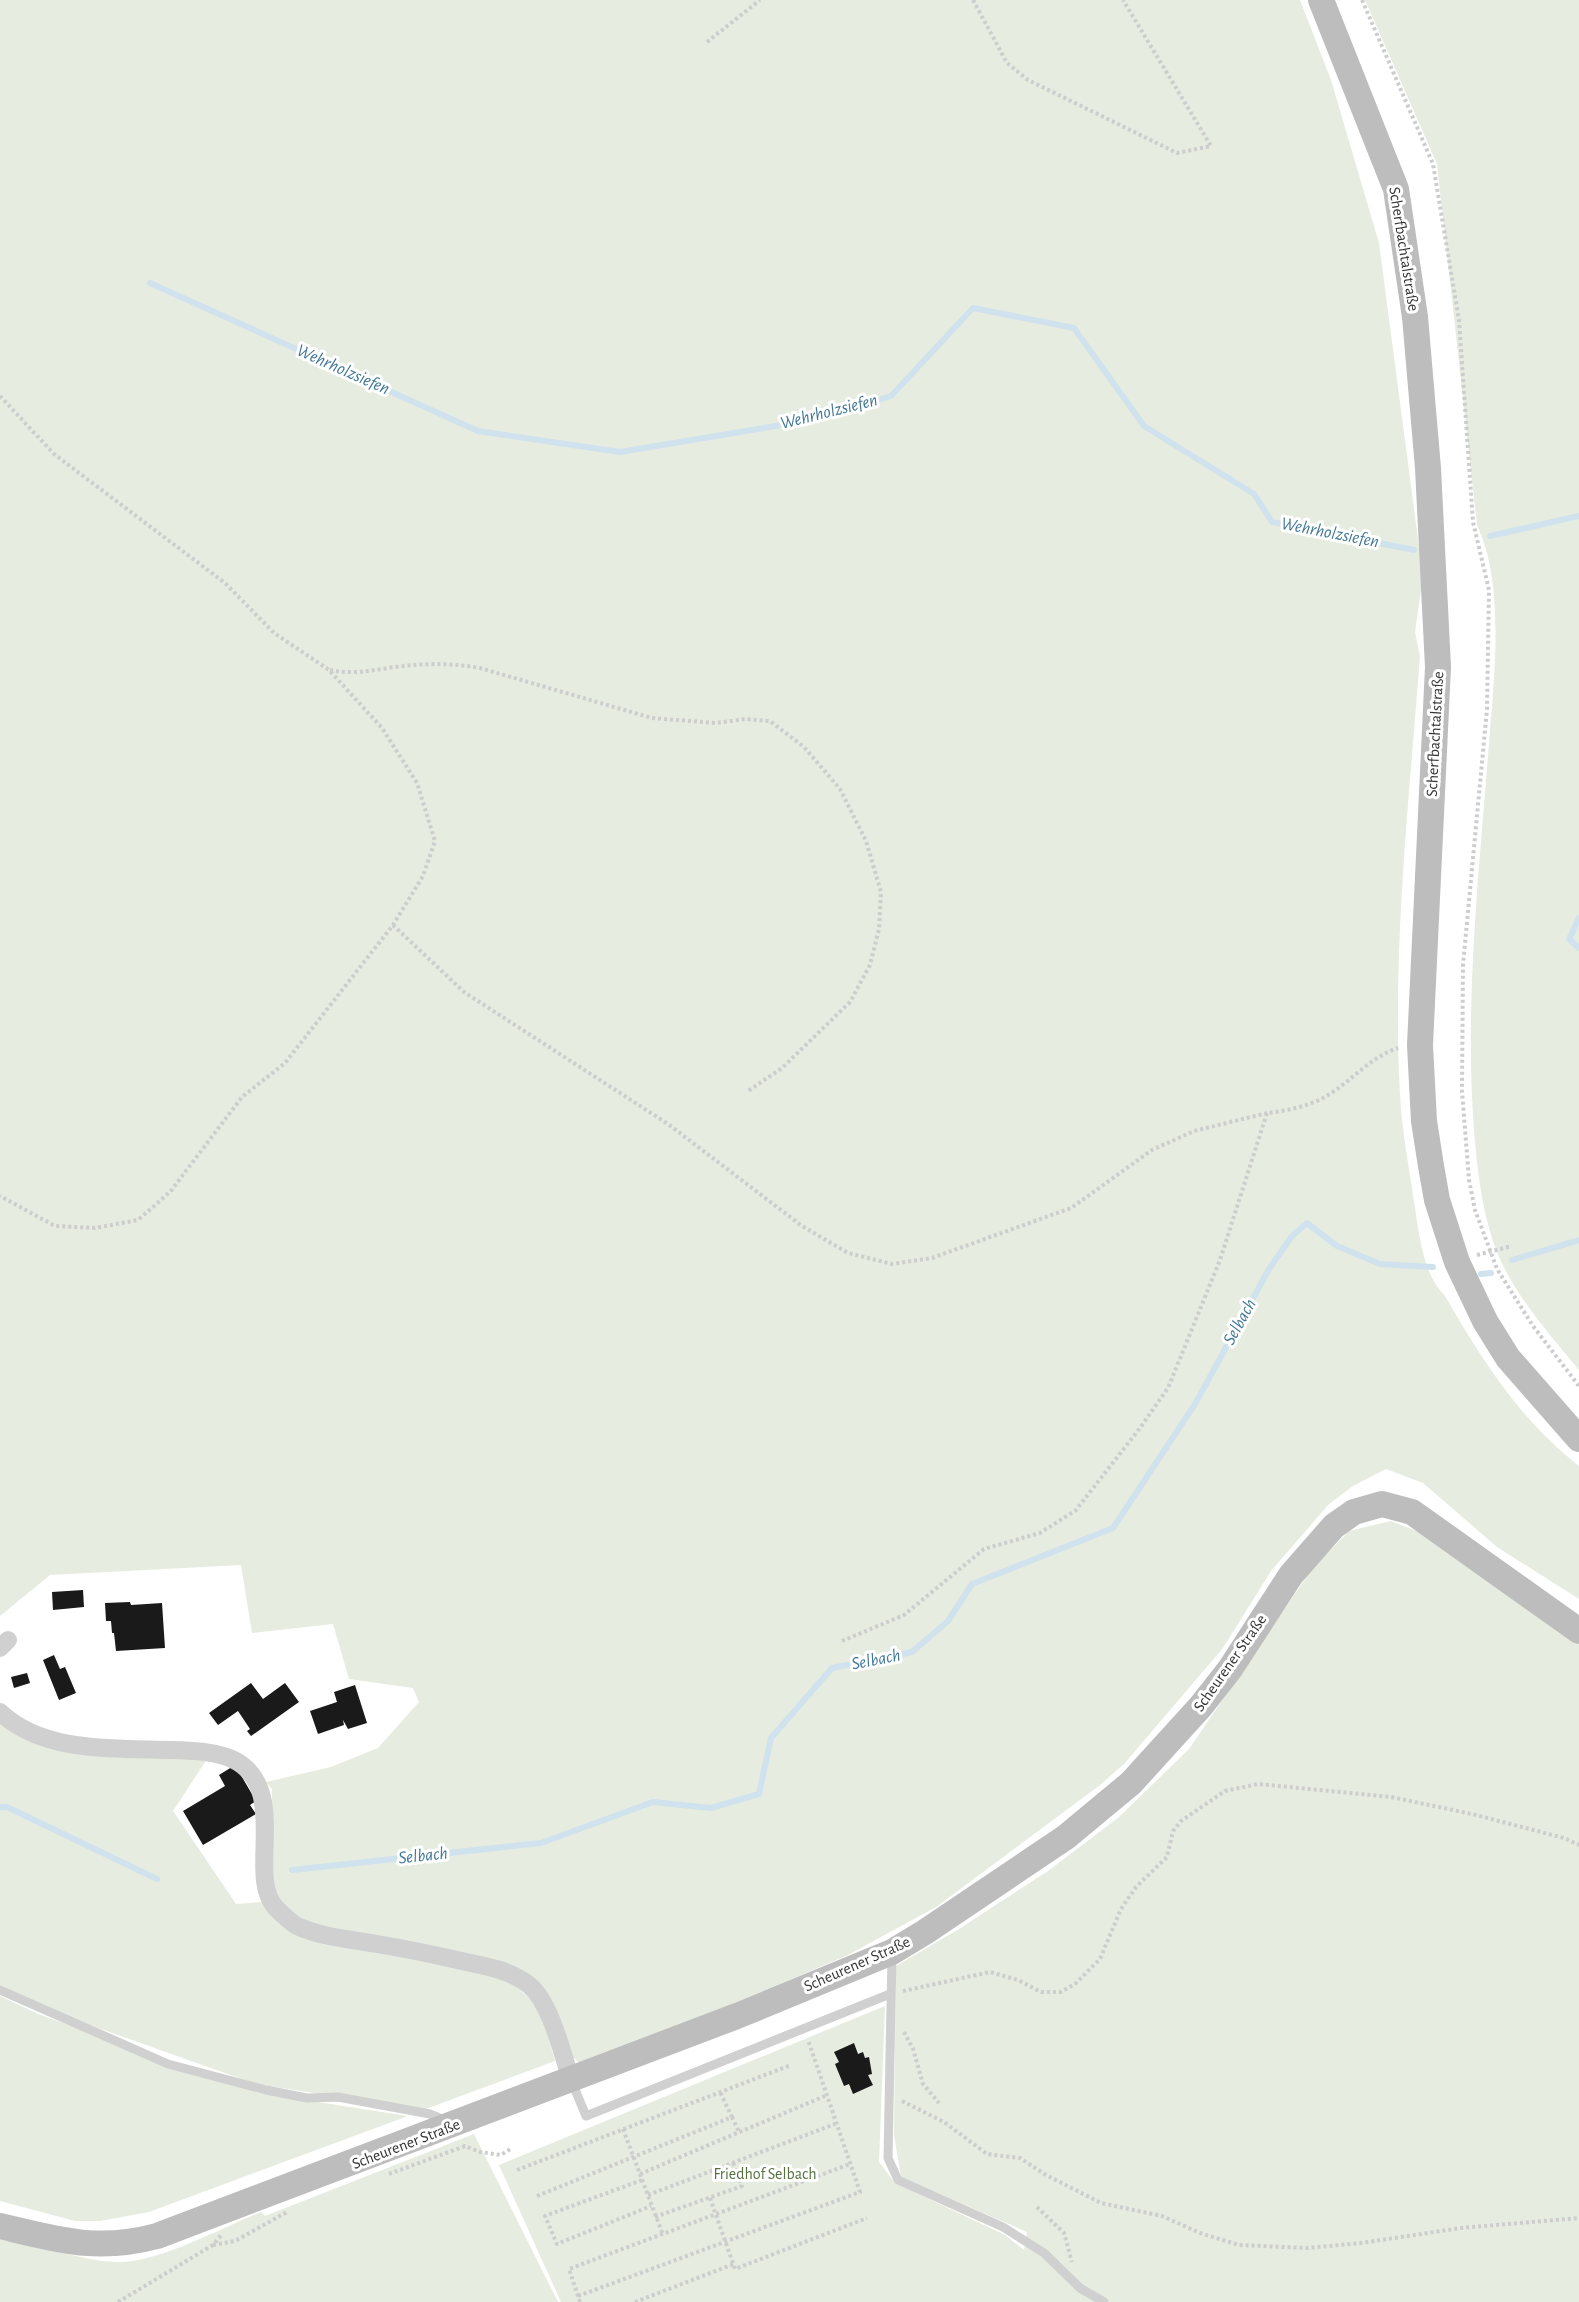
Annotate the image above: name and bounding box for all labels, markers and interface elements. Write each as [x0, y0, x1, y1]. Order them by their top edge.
street label: Scherfbachtalstraße [1386, 186, 1422, 312]
water label: Wehrholzsiefen [294, 342, 392, 398]
water label: Wehrholzsiefen [779, 391, 879, 433]
water label: Wehrholzsiefen [1279, 515, 1381, 551]
street label: Scherfbachtalstraße [1424, 671, 1446, 797]
water label: Selbach [1220, 1296, 1260, 1348]
street label: Scheurener Straße [1191, 1612, 1269, 1714]
water label: Selbach [850, 1646, 902, 1674]
water label: Selbach [398, 1844, 448, 1868]
street label: Scheurener Straße [802, 1933, 912, 1995]
street label: Scheurener Straße [350, 2116, 462, 2172]
park label: Friedhof Selbach [713, 2166, 817, 2182]

